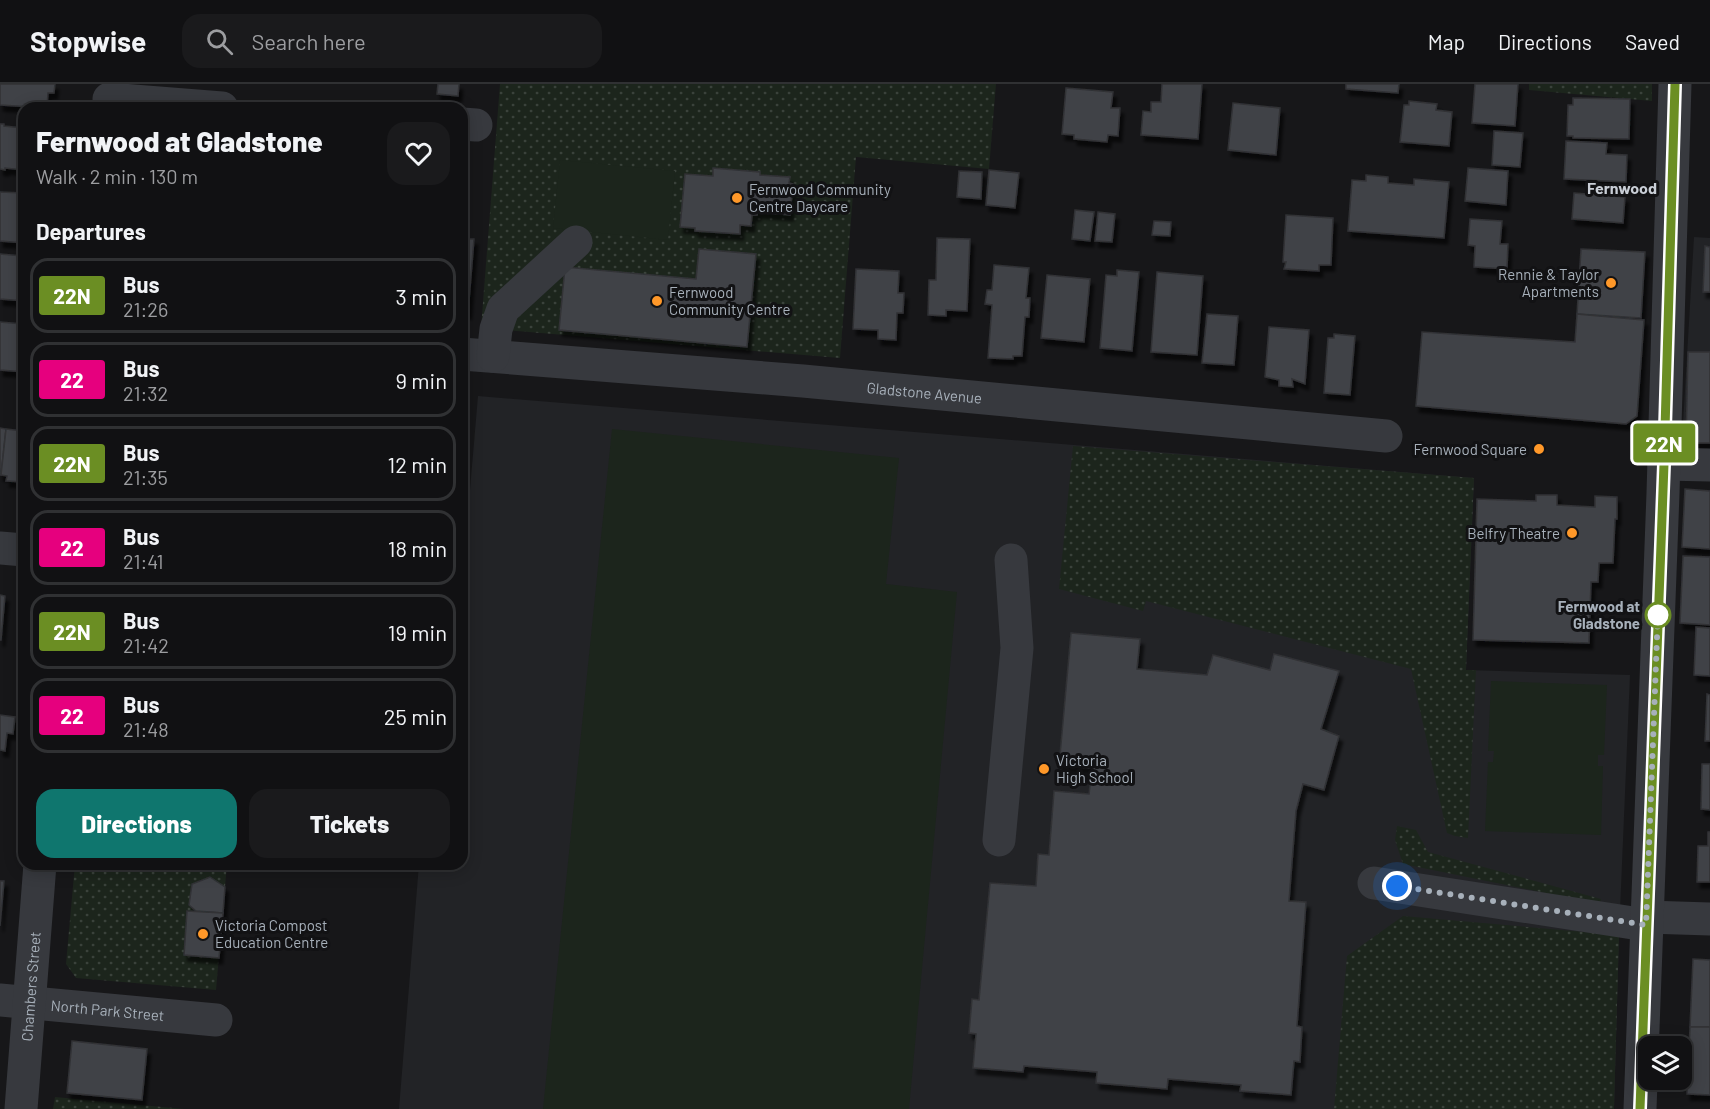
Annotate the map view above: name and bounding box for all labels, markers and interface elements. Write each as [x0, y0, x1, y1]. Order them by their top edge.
search box [182, 14, 602, 68]
text: Stopwise [30, 24, 146, 58]
icon: search [203, 25, 236, 58]
text: Search here [251, 28, 366, 54]
text: Map [1428, 29, 1465, 54]
text: Directions [1498, 29, 1592, 54]
text: Saved [1625, 29, 1680, 54]
button: heart [387, 122, 450, 185]
text: Fernwood at Gladstone [36, 124, 323, 158]
text: Walk · 2 min · 130 m [36, 164, 198, 188]
district label: Fernwood [1587, 178, 1657, 197]
place label: Fernwood Community Centre Daycare [749, 180, 891, 215]
marker: Fernwood Community Centre Daycare [730, 191, 744, 205]
text: Departures [36, 218, 146, 244]
place label: Rennie & Taylor Apartments [1498, 265, 1600, 300]
text: Bus [123, 271, 160, 297]
marker: Rennie & Taylor Apartments [1604, 276, 1618, 290]
text: 22N [53, 283, 91, 308]
text: 3 min [396, 283, 447, 309]
place label: Fernwood Community Centre [669, 283, 790, 318]
marker: Fernwood Community Centre [650, 294, 664, 308]
text: 21:26 [123, 297, 168, 321]
text: Bus [123, 355, 160, 381]
text: 22 [60, 367, 84, 392]
text: 9 min [395, 367, 447, 393]
street label: Gladstone Avenue [866, 378, 983, 407]
text: 21:32 [123, 381, 168, 405]
line badge: 22N [1630, 424, 1698, 462]
text: 22N [1645, 431, 1683, 456]
text: Bus [123, 439, 160, 465]
place label: Fernwood Square [1413, 440, 1527, 458]
marker: Fernwood Square [1532, 442, 1546, 456]
text: 22N [53, 451, 91, 476]
text: 12 min [387, 451, 447, 477]
text: 21:35 [123, 465, 168, 489]
text: Bus [123, 523, 160, 549]
place label: Belfry Theatre [1467, 524, 1560, 542]
marker: Belfry Theatre [1565, 526, 1579, 540]
text: 22 [60, 535, 84, 560]
text: 18 min [388, 535, 447, 561]
text: 21:41 [123, 549, 163, 573]
place label: Fernwood at Gladstone [1558, 597, 1640, 632]
marker: Fernwood at Gladstone [1645, 602, 1671, 628]
text: Bus [123, 607, 160, 633]
text: 22N [53, 619, 91, 644]
text: 19 min [388, 619, 447, 645]
text: 21:42 [123, 633, 169, 657]
text: Bus [123, 691, 160, 717]
text: 22 [60, 703, 84, 728]
text: 25 min [384, 703, 447, 729]
text: 21:48 [123, 717, 169, 741]
place label: Victoria High School [1056, 751, 1133, 786]
marker: Victoria High School [1037, 762, 1051, 776]
button: Directions [36, 789, 237, 858]
button: Tickets [249, 789, 450, 858]
your location [1382, 871, 1412, 901]
place label: Victoria Compost Education Centre [215, 916, 328, 951]
marker: Victoria Compost Education Centre [196, 927, 210, 941]
street label: Chambers Street [17, 931, 44, 1042]
street label: North Park Street [50, 996, 165, 1024]
map controls [1638, 1036, 1692, 1090]
button: layers [1638, 1036, 1692, 1090]

